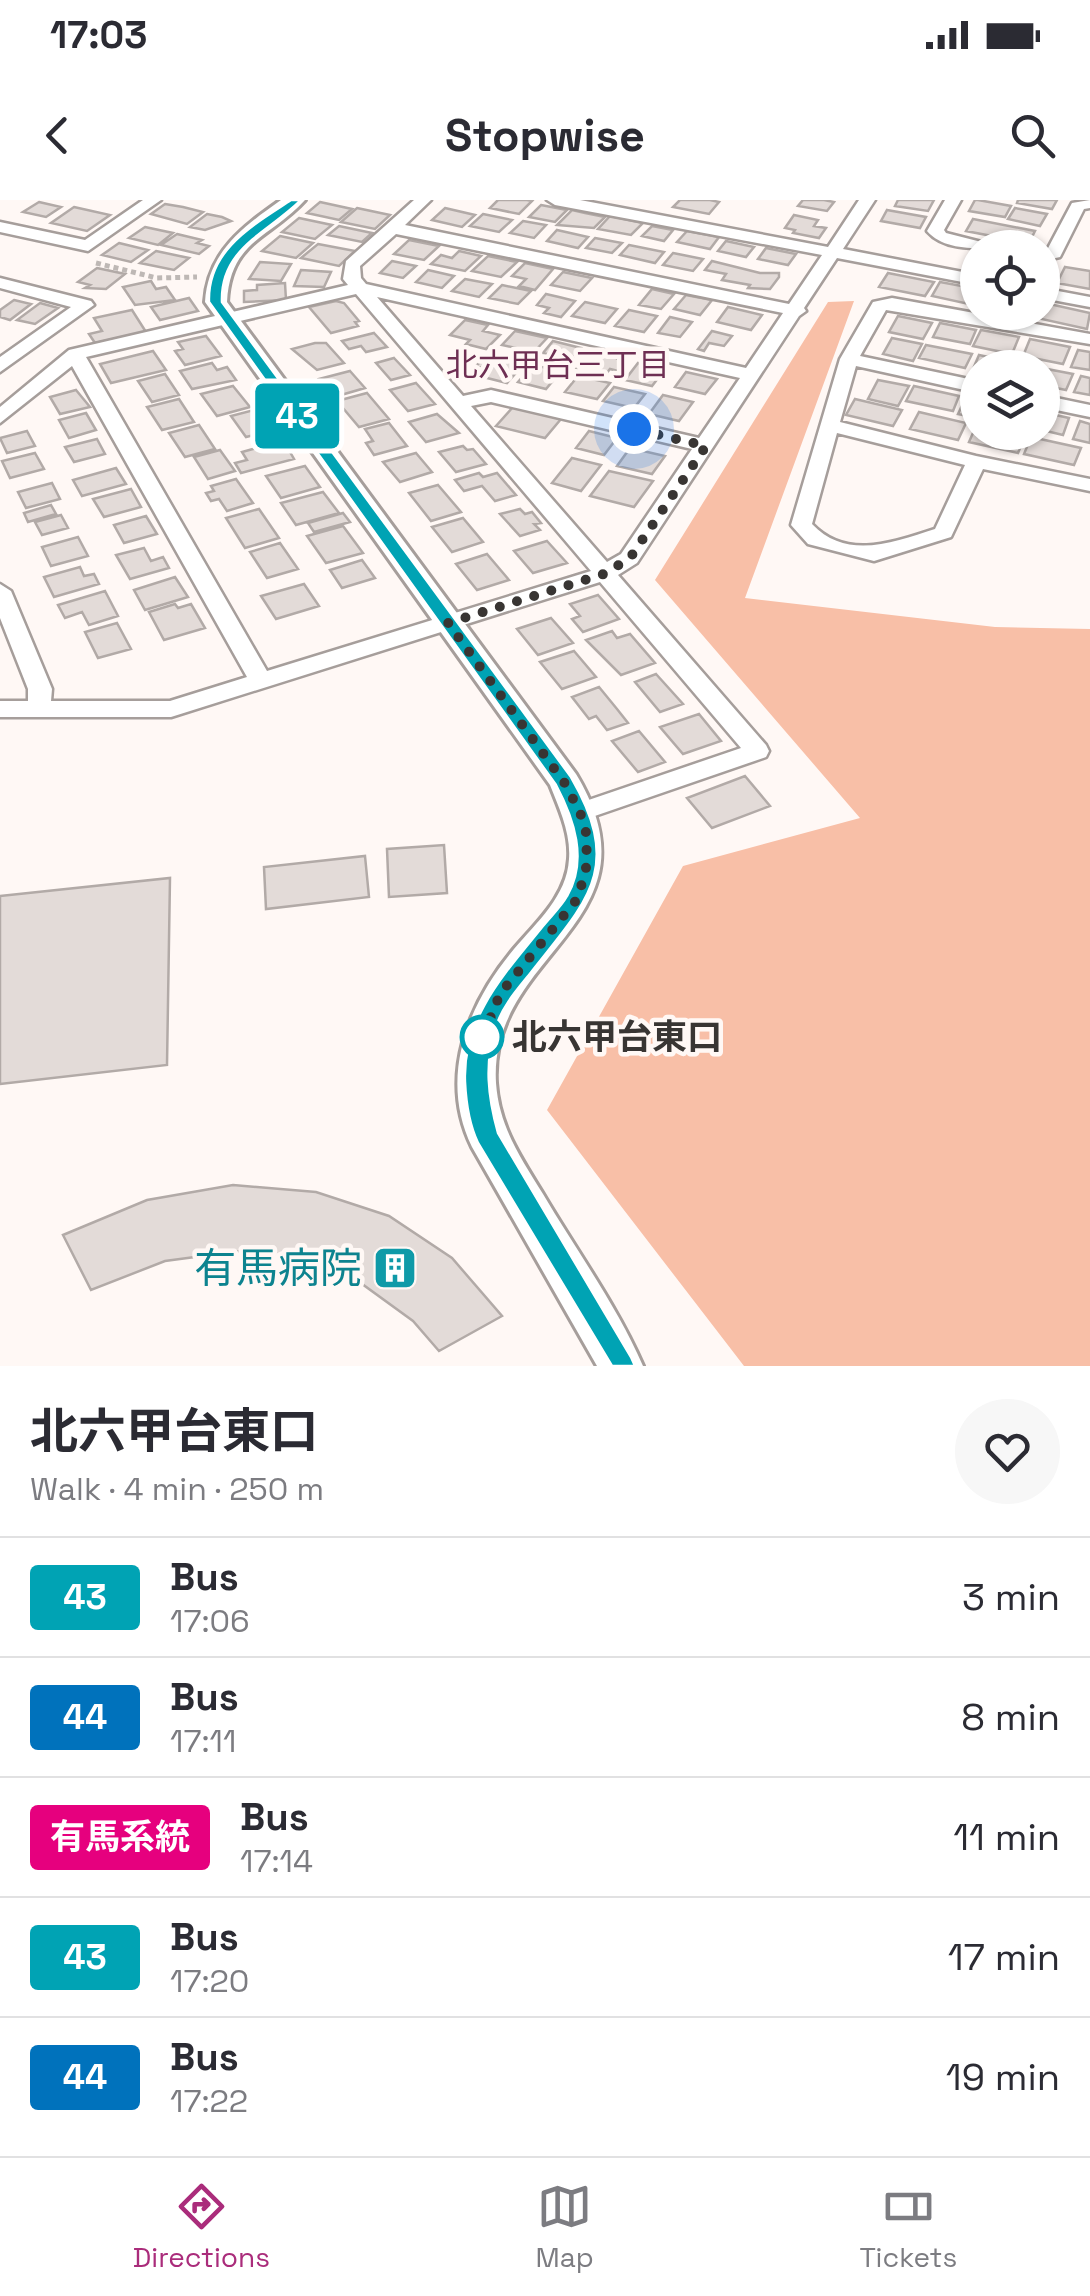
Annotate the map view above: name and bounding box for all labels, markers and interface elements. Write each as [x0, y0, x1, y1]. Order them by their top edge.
text: 17:03 [50, 11, 147, 59]
text: Stopwise [445, 107, 645, 164]
icon: back [30, 108, 85, 163]
icon: search [1005, 108, 1060, 163]
map controls [960, 230, 1060, 450]
button: locate [960, 230, 1060, 330]
district label: 北六甲台三丁目 [446, 345, 670, 385]
button: layers [960, 350, 1060, 450]
line badge: 43 [252, 384, 342, 448]
text: 43 [275, 394, 319, 438]
your location [609, 404, 659, 454]
place label: 北六甲台東口 [512, 1015, 722, 1059]
marker: 北六甲台東口 [461, 1016, 503, 1058]
place label: 有馬病院 [194, 1242, 362, 1295]
building icon: 有馬病院 [372, 1245, 418, 1291]
button: heart [955, 1399, 1060, 1504]
text: 北六甲台東口 [30, 1401, 318, 1462]
text: Walk · 4 min · 250 m [30, 1469, 324, 1509]
text: Bus [170, 1553, 239, 1601]
text: 3 min [962, 1573, 1060, 1621]
text: 43 [63, 1575, 107, 1619]
text: 17:06 [170, 1601, 250, 1641]
text: Bus [170, 1673, 239, 1721]
text: 8 min [961, 1693, 1060, 1741]
text: 44 [63, 1695, 107, 1739]
text: 17:11 [170, 1721, 236, 1761]
text: Bus [240, 1793, 309, 1841]
text: 11 min [953, 1813, 1060, 1861]
text: 有馬系統 [50, 1815, 190, 1859]
text: 17:14 [240, 1841, 313, 1881]
text: Bus [170, 1913, 239, 1961]
text: 17 min [948, 1933, 1060, 1981]
text: 43 [63, 1935, 107, 1979]
text: 17:20 [170, 1961, 249, 2001]
text: Bus [170, 2033, 239, 2081]
text: 19 min [946, 2053, 1060, 2101]
text: 44 [63, 2055, 107, 2099]
text: 17:22 [170, 2081, 248, 2121]
tab: Directions [133, 2179, 270, 2275]
tab: Map [536, 2179, 594, 2275]
tab: Tickets [859, 2179, 957, 2275]

